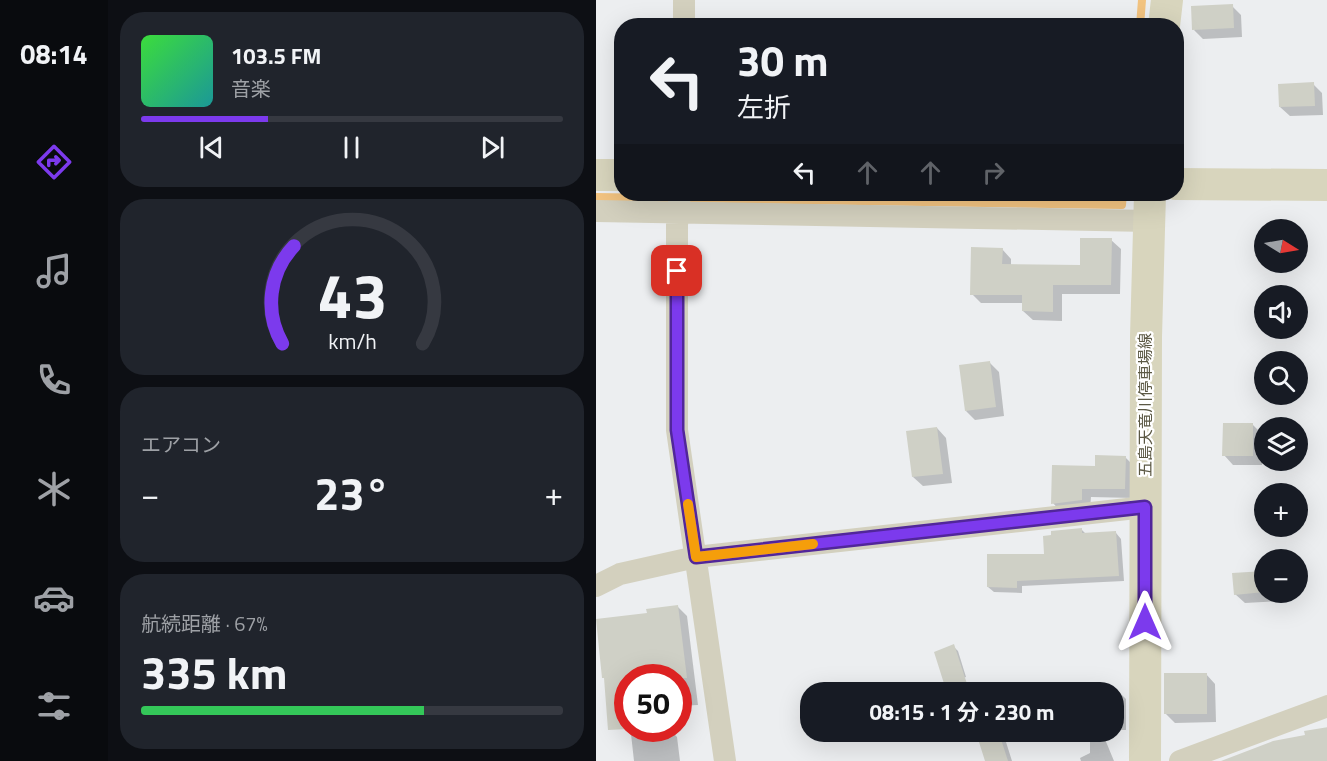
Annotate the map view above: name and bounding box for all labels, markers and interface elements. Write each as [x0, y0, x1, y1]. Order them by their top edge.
text: 30 m [737, 28, 829, 92]
text: 08:14 [20, 33, 88, 74]
text: 103.5 FM [231, 39, 321, 73]
icon: left [638, 42, 716, 120]
text: 音楽 [231, 73, 271, 104]
text: 左折 [737, 86, 791, 127]
icon: previous [195, 131, 228, 164]
icon: pause [335, 131, 368, 164]
icon: next [476, 131, 509, 164]
icon: directions [33, 141, 75, 183]
icon: left [788, 156, 821, 189]
icon: ahead [851, 156, 884, 189]
icon: ahead [914, 156, 947, 189]
icon: right [977, 156, 1010, 189]
north arrow [1254, 219, 1308, 273]
map controls [1254, 219, 1308, 603]
pin [651, 245, 702, 296]
text: 43 [317, 247, 387, 342]
icon: music [33, 250, 75, 292]
icon: arrive [660, 254, 693, 287]
button: sound [1254, 285, 1308, 339]
text: km/h [328, 325, 376, 357]
street label: 五島天竜川停車場線 [1133, 333, 1157, 477]
button: search [1254, 351, 1308, 405]
icon: phone [33, 359, 75, 401]
button: layers [1254, 417, 1308, 471]
text: エアコン [141, 429, 221, 460]
text: 23° [314, 459, 390, 527]
icon: climate [33, 468, 75, 510]
text: − [141, 469, 159, 519]
text: + [545, 469, 563, 519]
button: + [1254, 483, 1308, 537]
button: − [1254, 549, 1308, 603]
icon: car [33, 577, 75, 619]
position arrow [1113, 590, 1177, 654]
text: 航続距離 · 67% [141, 608, 268, 639]
text: 335 km [141, 638, 287, 706]
speed limit sign: 50 [614, 664, 692, 742]
icon: filters [33, 685, 75, 727]
text: 08:15 · 1 分 · 230 m [870, 695, 1054, 729]

